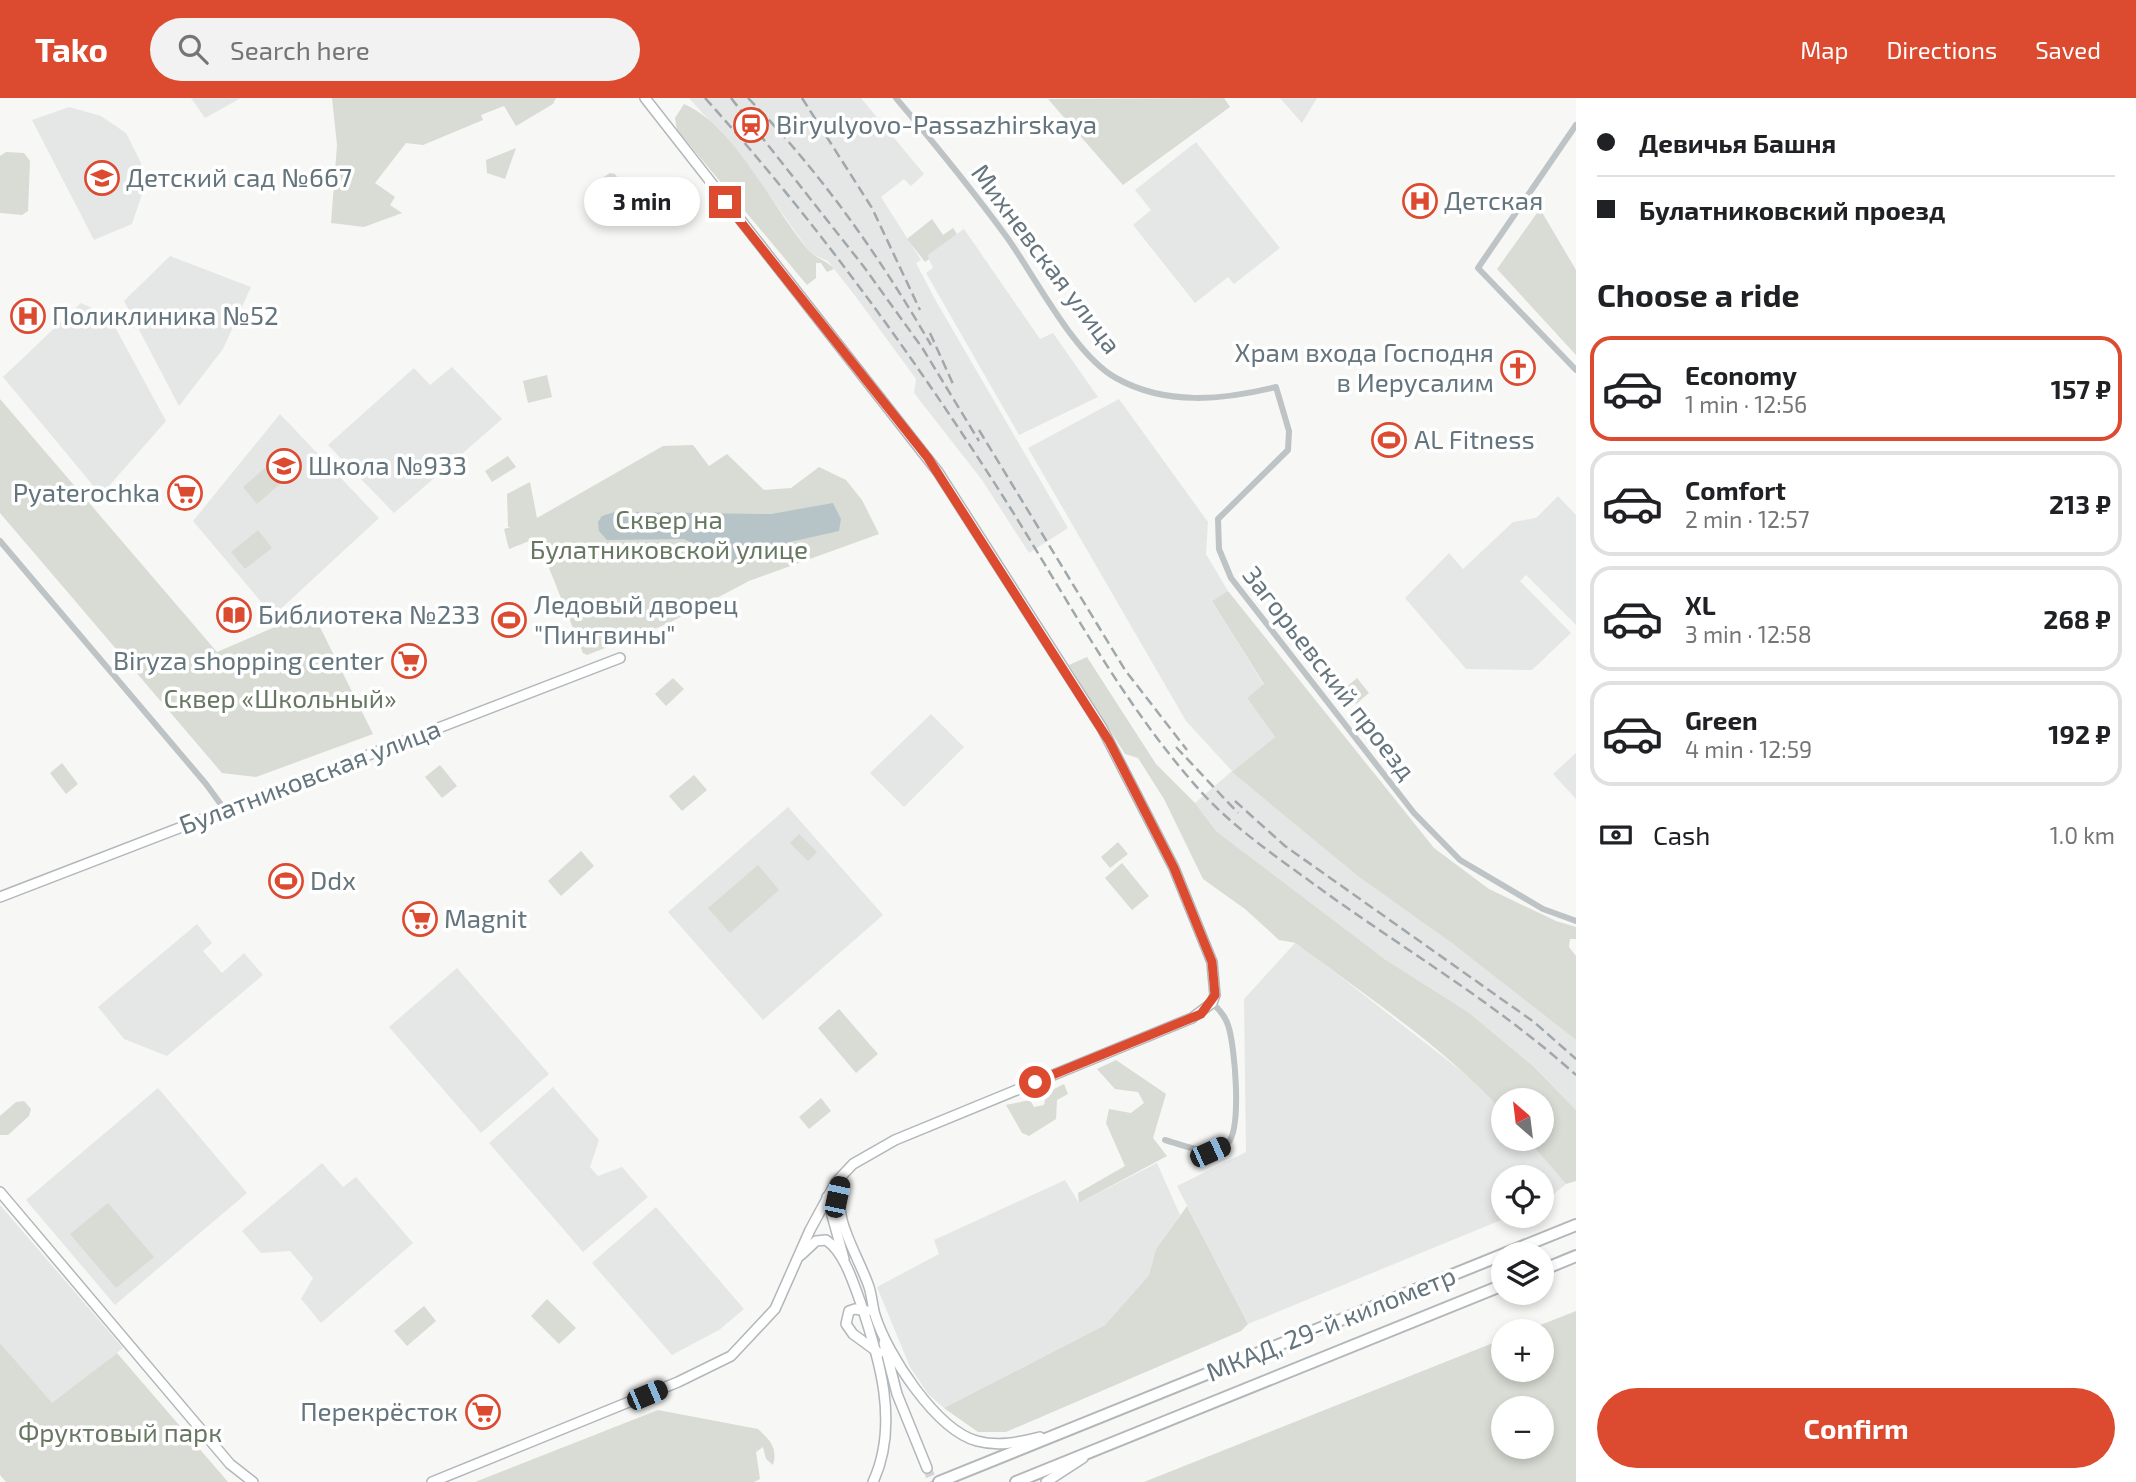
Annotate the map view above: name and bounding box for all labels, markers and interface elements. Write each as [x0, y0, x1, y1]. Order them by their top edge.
search box [150, 18, 640, 81]
text: Tako [35, 29, 108, 69]
icon: search [174, 30, 212, 68]
text: Search here [230, 34, 370, 65]
text: Map [1800, 35, 1848, 64]
text: Directions [1886, 35, 1997, 64]
text: Saved [2035, 35, 2101, 64]
station icon: Biryulyovo-Passazhirskaya [732, 106, 770, 144]
place label: Biryulyovo-Passazhirskaya [776, 108, 1097, 139]
text: Девичья Башня [1639, 127, 1836, 158]
street label: Михневская улица [965, 157, 1128, 359]
school or university icon: Детский сад №667 [83, 159, 121, 197]
place label: Детский сад №667 [126, 161, 352, 192]
callout: 3 min [585, 178, 700, 226]
hospital icon: Детская [1401, 182, 1439, 220]
place label: Детская [1444, 184, 1543, 215]
route end [709, 186, 741, 218]
text: 3 min [613, 187, 671, 215]
text: Булатниковский проезд [1639, 194, 1945, 225]
text: Choose a ride [1597, 275, 1800, 313]
hospital icon: Поликлиника №52 [9, 297, 47, 335]
place label: Поликлиника №52 [52, 299, 279, 330]
place label: Храм входа Господня в Иерусалим [1234, 336, 1494, 398]
church icon: Храм входа Господня в Иерусалим [1499, 349, 1537, 387]
icon: car [1601, 357, 1664, 420]
text: Economy [1685, 359, 1797, 390]
text: 157 ₽ [2051, 373, 2111, 404]
text: 1 min · 12:56 [1685, 390, 1807, 418]
sports icon: AL Fitness [1370, 421, 1408, 459]
place label: AL Fitness [1414, 423, 1535, 454]
school or university icon: Школа №933 [265, 447, 303, 485]
place label: Школа №933 [308, 449, 467, 480]
icon: car [1601, 472, 1664, 535]
supermarket icon: Pyaterochka [166, 474, 204, 512]
text: Comfort [1685, 474, 1786, 505]
place label: Pyaterochka [13, 476, 160, 507]
text: 213 ₽ [2049, 488, 2111, 519]
park label: Сквер на Булатниковской улице [530, 503, 808, 565]
text: 2 min · 12:57 [1685, 505, 1810, 533]
street label: Загорьевский проезд [1237, 559, 1423, 785]
icon: car [1601, 587, 1664, 650]
place label: Ледовый дворец "Пингвины" [534, 588, 738, 649]
text: XL [1685, 589, 1716, 620]
library icon: Библиотека №233 [215, 596, 253, 634]
place label: Библиотека №233 [258, 598, 480, 629]
sports icon: Ледовый дворец "Пингвины" [490, 601, 528, 639]
text: 268 ₽ [2043, 603, 2111, 634]
text: 3 min · 12:58 [1685, 620, 1812, 648]
supermarket icon: Biryza shopping center [390, 642, 428, 680]
place label: Biryza shopping center [113, 644, 384, 675]
park label: Сквер «Школьный» [163, 682, 397, 713]
icon: car [1601, 702, 1664, 765]
text: Green [1685, 704, 1758, 735]
street label: Булатниковская улица [175, 711, 445, 841]
text: 192 ₽ [2048, 718, 2111, 749]
text: 4 min · 12:59 [1685, 735, 1812, 763]
icon: cash [1597, 816, 1635, 854]
text: Cash [1653, 819, 1710, 850]
text: 1.0 km [2050, 821, 2115, 849]
sports icon: Ddx [267, 862, 305, 900]
place label: Ddx [310, 864, 356, 895]
supermarket icon: Magnit [401, 900, 439, 938]
place label: Magnit [444, 902, 527, 933]
route start [1019, 1066, 1051, 1098]
north arrow [1491, 1088, 1554, 1152]
map controls [1491, 1088, 1554, 1459]
car [1187, 1134, 1234, 1170]
button: locate [1491, 1165, 1554, 1228]
car [823, 1174, 852, 1220]
button: layers [1491, 1242, 1554, 1305]
street label: МКАД, 29-й километр [1201, 1258, 1460, 1387]
button: + [1491, 1319, 1554, 1382]
car [624, 1377, 671, 1413]
button: Confirm [1597, 1388, 2115, 1468]
supermarket icon: Перекрёсток [464, 1393, 502, 1431]
place label: Перекрёсток [300, 1395, 458, 1426]
button: − [1491, 1396, 1554, 1459]
park label: Фруктовый парк [18, 1416, 222, 1448]

